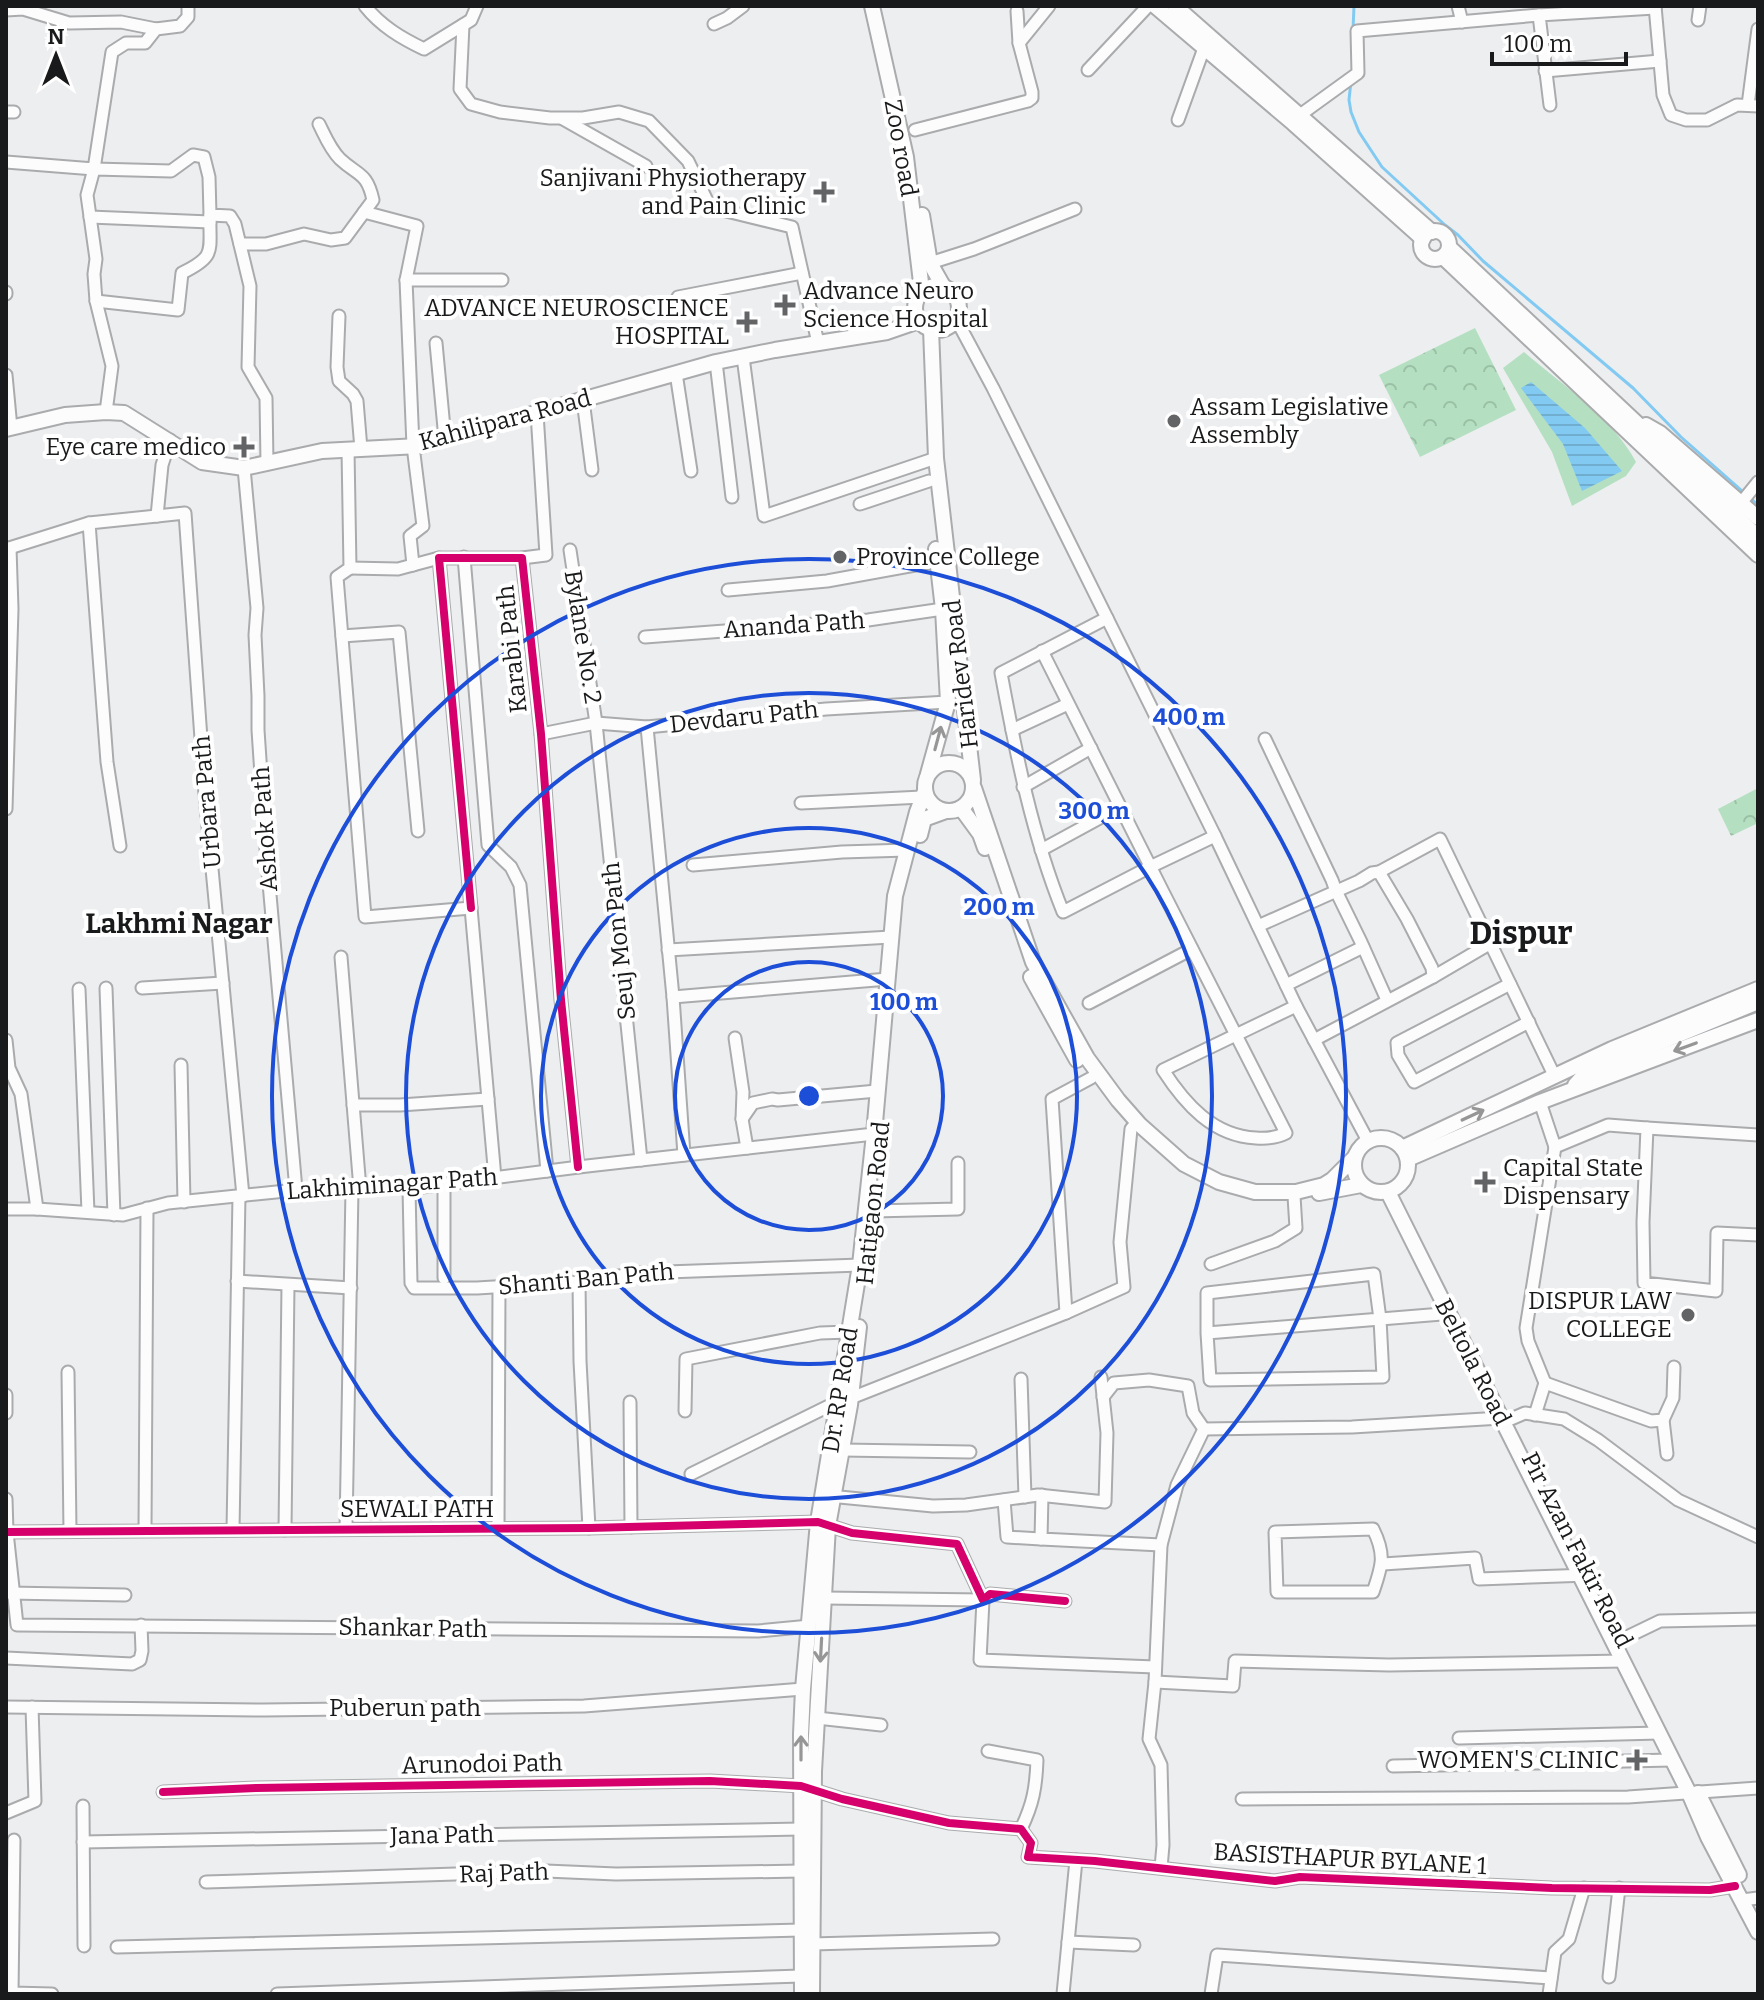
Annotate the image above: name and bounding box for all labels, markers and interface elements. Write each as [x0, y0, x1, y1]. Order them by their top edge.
north arrow [16, 16, 96, 96]
scale bar [1492, 16, 1626, 66]
text: N [48, 23, 65, 50]
text: 100 m [1504, 30, 1572, 58]
street label: Zoo road [879, 97, 923, 199]
place label: Sanjivani Physiotherapy and Pain Clinic [539, 164, 806, 220]
marker: Sanjivani Physiotherapy and Pain Clinic [813, 181, 835, 203]
place label: Advance Neuro Science Hospital [803, 277, 988, 333]
place label: ADVANCE NEUROSCIENCE HOSPITAL [424, 294, 729, 350]
marker: Advance Neuro Science Hospital [774, 294, 796, 316]
marker: ADVANCE NEUROSCIENCE HOSPITAL [736, 311, 758, 333]
street label: Kahilipara Road [416, 384, 594, 456]
place label: Assam Legislative Assembly [1190, 393, 1389, 449]
marker: Assam Legislative Assembly [1165, 412, 1183, 430]
place label: Eye care medico [45, 433, 226, 461]
marker: Eye care medico [233, 436, 255, 458]
place label: Province College [856, 543, 1040, 571]
marker: Province College [831, 548, 849, 566]
street label: Bylane No. 2 [559, 568, 607, 706]
street label: Karabi Path [491, 584, 533, 714]
street label: Haridev Road [938, 598, 984, 750]
street label: Ananda Path [722, 606, 866, 644]
street label: Devdaru Path [668, 695, 820, 739]
text: 400 m [1153, 703, 1225, 731]
one-way arrow [931, 726, 946, 752]
street label: Urbara Path [187, 734, 227, 870]
street label: Ashok Path [247, 765, 283, 893]
text: 300 m [1058, 797, 1130, 825]
street label: Seuj Mon Path [597, 861, 641, 1021]
text: 200 m [963, 893, 1035, 921]
district label: Lakhmi Nagar [85, 907, 273, 940]
district label: Dispur [1469, 914, 1573, 952]
text: 100 m [870, 988, 938, 1016]
one-way arrow [1673, 1041, 1698, 1055]
centre of rings [795, 1082, 823, 1110]
one-way arrow [1461, 1107, 1485, 1122]
street label: Hatigaon Road [850, 1120, 896, 1286]
place label: Capital State Dispensary [1503, 1154, 1643, 1210]
street label: Lakhiminagar Path [285, 1163, 499, 1205]
marker: Capital State Dispensary [1474, 1171, 1496, 1193]
street label: Shanti Ban Path [497, 1257, 675, 1301]
place label: DISPUR LAW COLLEGE [1528, 1287, 1672, 1343]
street label: Beltola Road [1429, 1294, 1517, 1430]
marker: DISPUR LAW COLLEGE [1679, 1306, 1697, 1324]
street label: Dr. RP Road [816, 1325, 864, 1455]
street label: Pir Azan Fakir Road [1516, 1447, 1638, 1653]
street label: SEWALI PATH [340, 1495, 494, 1523]
street label: Shankar Path [338, 1613, 488, 1643]
one-way arrow [814, 1636, 829, 1663]
street label: Puberun path [329, 1694, 481, 1722]
one-way arrow [793, 1735, 809, 1762]
place label: WOMEN'S CLINIC [1417, 1746, 1619, 1774]
street label: Arunodoi Path [401, 1749, 563, 1779]
marker: WOMEN'S CLINIC [1626, 1749, 1648, 1771]
street label: Jana Path [389, 1820, 494, 1850]
street label: BASISTHAPUR BYLANE 1 [1213, 1838, 1488, 1880]
street label: Raj Path [459, 1857, 550, 1889]

